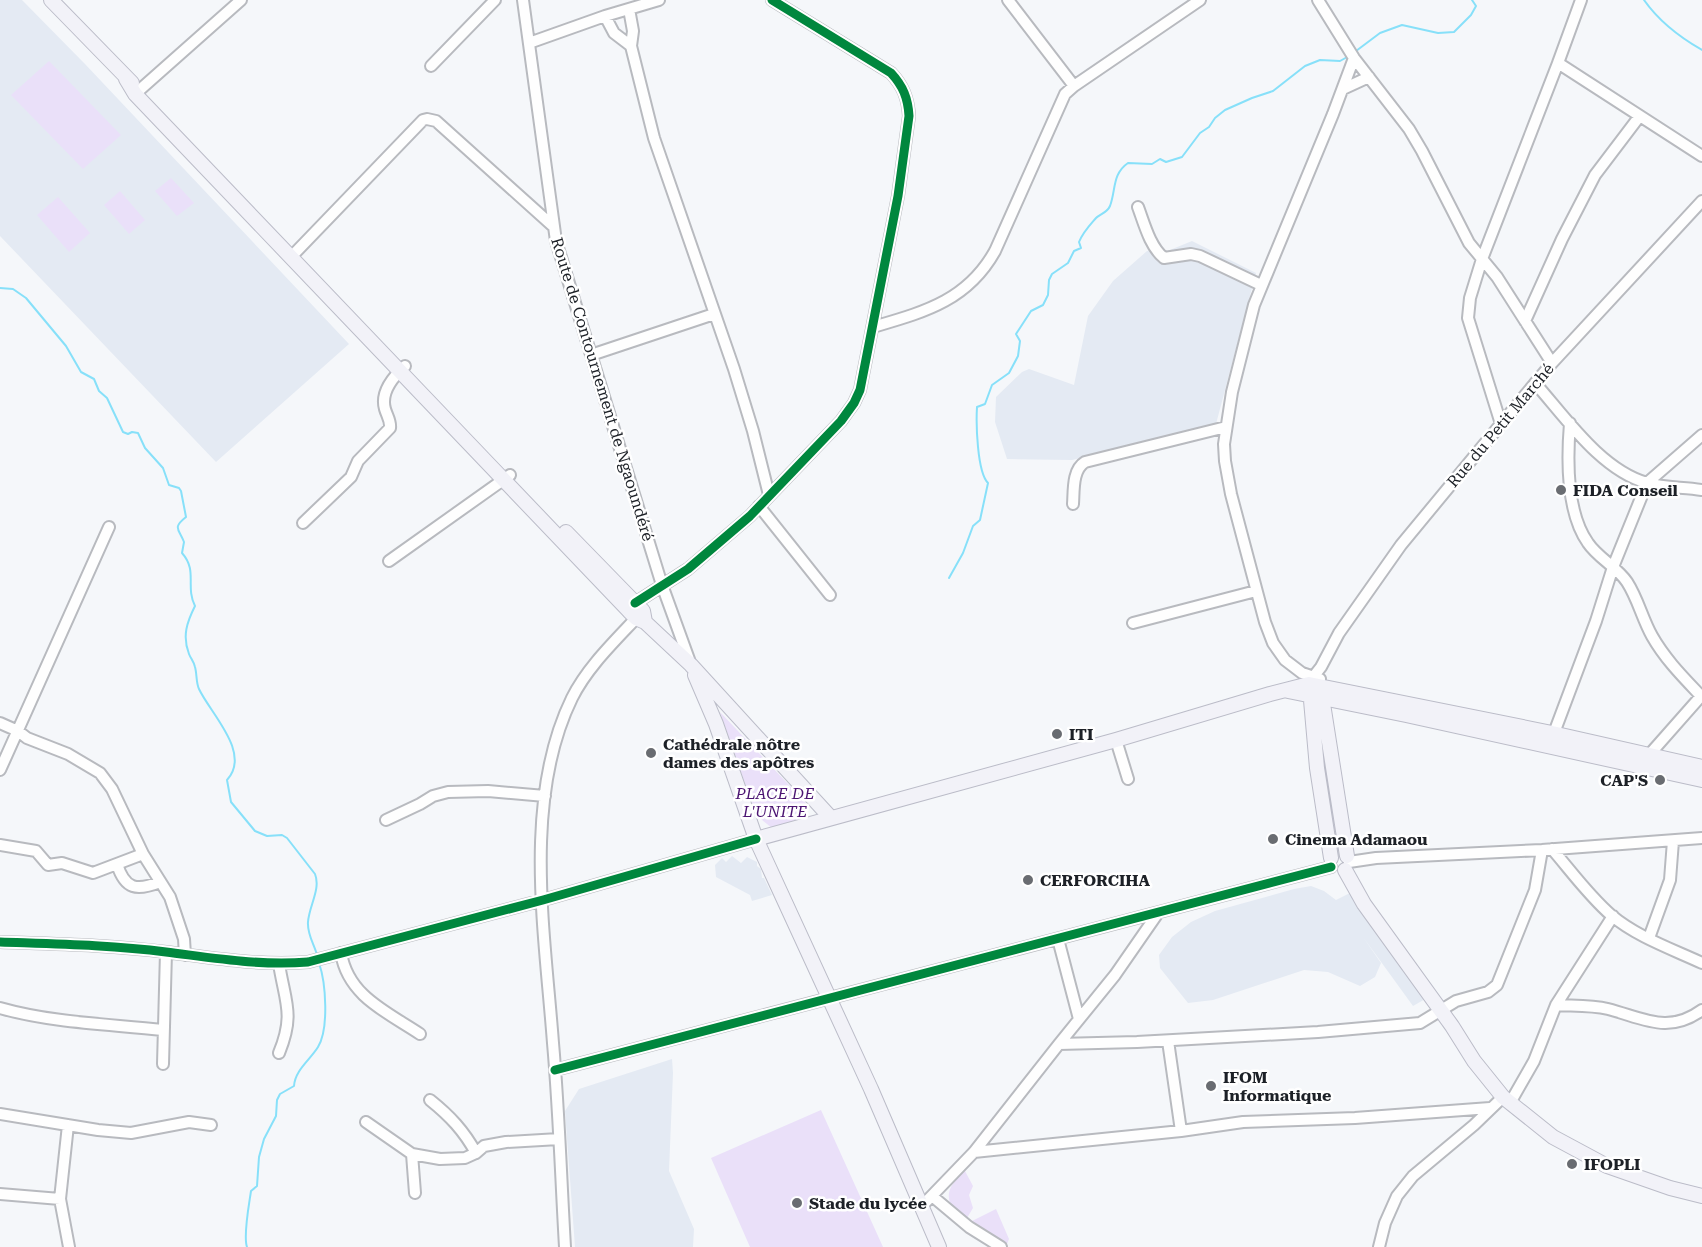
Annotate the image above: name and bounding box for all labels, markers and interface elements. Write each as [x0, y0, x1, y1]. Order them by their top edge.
street label: Route de Contournement de Ngaoundéré [547, 235, 658, 544]
street label: Rue du Petit Marché [1443, 359, 1558, 491]
place label: FIDA Conseil [1573, 481, 1679, 500]
marker: FIDA Conseil [1554, 483, 1568, 497]
place label: ITI [1069, 725, 1093, 744]
marker: ITI [1050, 727, 1064, 741]
place label: Cathédrale nôtre dames des apôtres [663, 735, 814, 772]
marker: Cathédrale nôtre dames des apôtres [644, 746, 658, 760]
place label: CAP'S [1600, 771, 1648, 790]
marker: CAP'S [1653, 773, 1667, 787]
park label: PLACE DE L'UNITE [735, 784, 814, 821]
place label: Cinema Adamaou [1285, 830, 1428, 849]
marker: Cinema Adamaou [1266, 832, 1280, 846]
place label: CERFORCIHA [1040, 871, 1151, 890]
marker: CERFORCIHA [1021, 873, 1035, 887]
place label: IFOM Informatique [1223, 1068, 1331, 1105]
marker: IFOM Informatique [1204, 1079, 1218, 1093]
place label: IFOPLI [1584, 1155, 1640, 1174]
marker: IFOPLI [1565, 1157, 1579, 1171]
place label: Stade du lycée [809, 1194, 927, 1213]
marker: Stade du lycée [790, 1196, 804, 1210]

